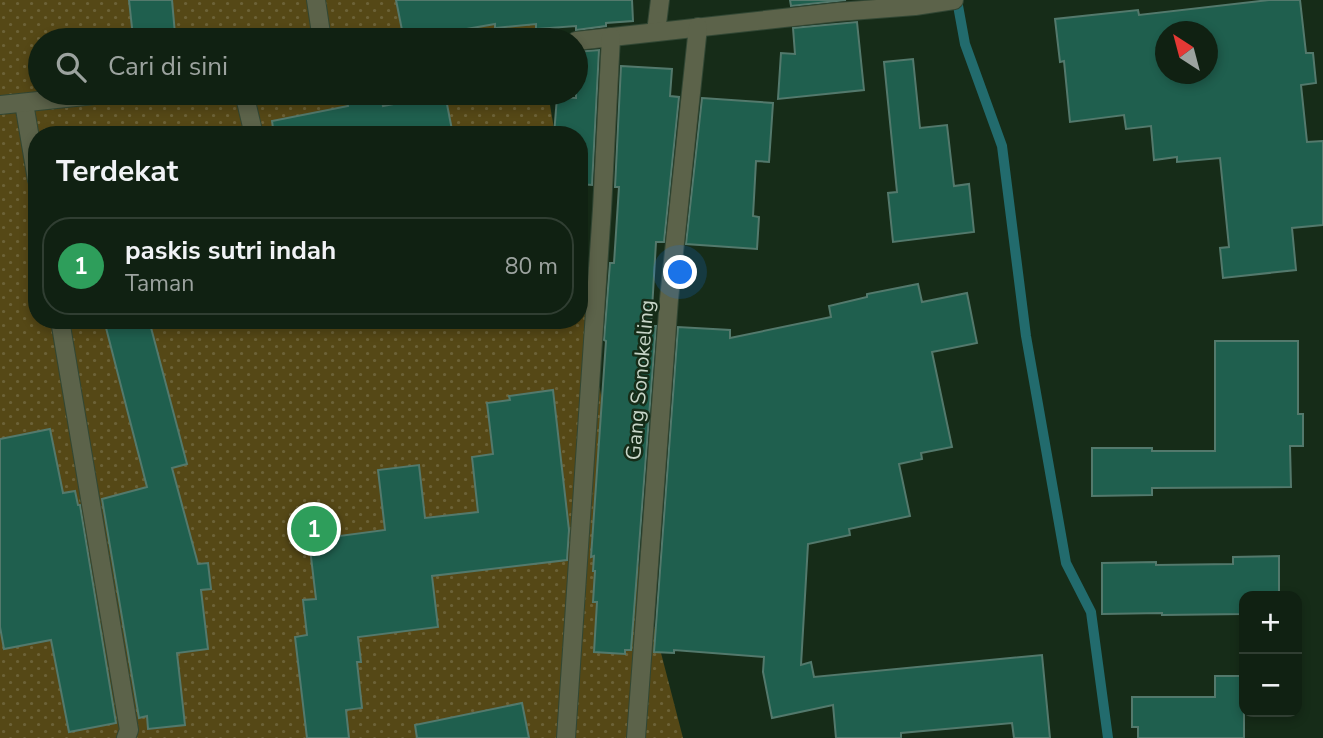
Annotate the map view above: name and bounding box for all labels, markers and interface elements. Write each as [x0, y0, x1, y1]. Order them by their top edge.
north arrow [1155, 21, 1218, 84]
search box [28, 28, 588, 105]
icon: search [52, 48, 90, 86]
text: Cari di sini [108, 49, 228, 84]
text: Terdekat [56, 151, 178, 192]
text: paskis sutri indah [125, 233, 336, 268]
text: 1 [74, 251, 88, 282]
text: 80 m [505, 251, 558, 282]
your location [663, 255, 697, 289]
text: Taman [125, 268, 194, 299]
street label: Gang Sonokeling [619, 299, 661, 461]
pin: 1 [291, 503, 337, 555]
map controls [1239, 591, 1302, 717]
button: + [1239, 591, 1302, 654]
button: − [1239, 654, 1302, 717]

